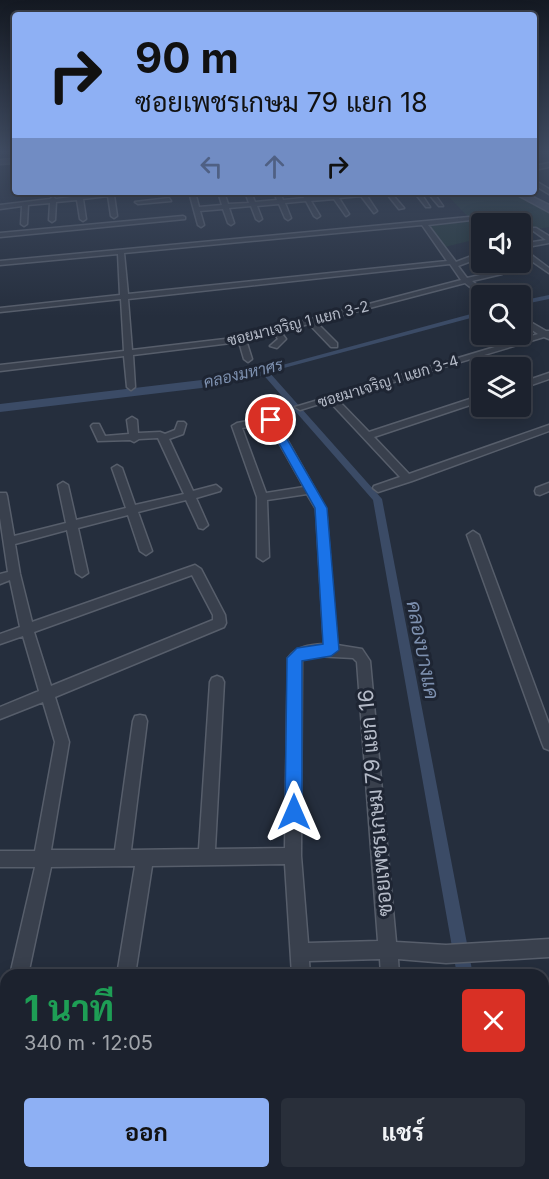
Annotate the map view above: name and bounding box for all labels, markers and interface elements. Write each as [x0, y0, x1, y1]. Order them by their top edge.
text: 90 m [135, 32, 239, 83]
icon: right [36, 36, 114, 114]
text: ซอยเพชรเกษม 79 แยก 18 [135, 86, 428, 119]
icon: left [195, 150, 228, 183]
icon: ahead [258, 150, 291, 183]
icon: right [321, 150, 354, 183]
map controls [471, 213, 531, 417]
button: sound [471, 213, 531, 273]
button: search [471, 285, 531, 345]
street label: ซอยมาเจริญ 1 แยก 3-2 [225, 296, 371, 350]
street label: ซอยมาเจริญ 1 แยก 3-4 [315, 351, 461, 411]
water label: คลองมหาศร [201, 354, 286, 392]
button: layers [471, 357, 531, 417]
pin [245, 394, 296, 445]
icon: arrive [254, 403, 287, 436]
water label: คลองบางแค [402, 599, 444, 701]
street label: ซอยเพชรเกษม 79 แยก 16 [353, 688, 397, 918]
position arrow [262, 780, 326, 844]
text: 1 นาที [24, 986, 114, 1030]
button: close [462, 989, 525, 1052]
text: 340 m · 12:05 [24, 1031, 153, 1055]
button: ออก [24, 1098, 269, 1167]
button: แชร์ [281, 1098, 525, 1167]

